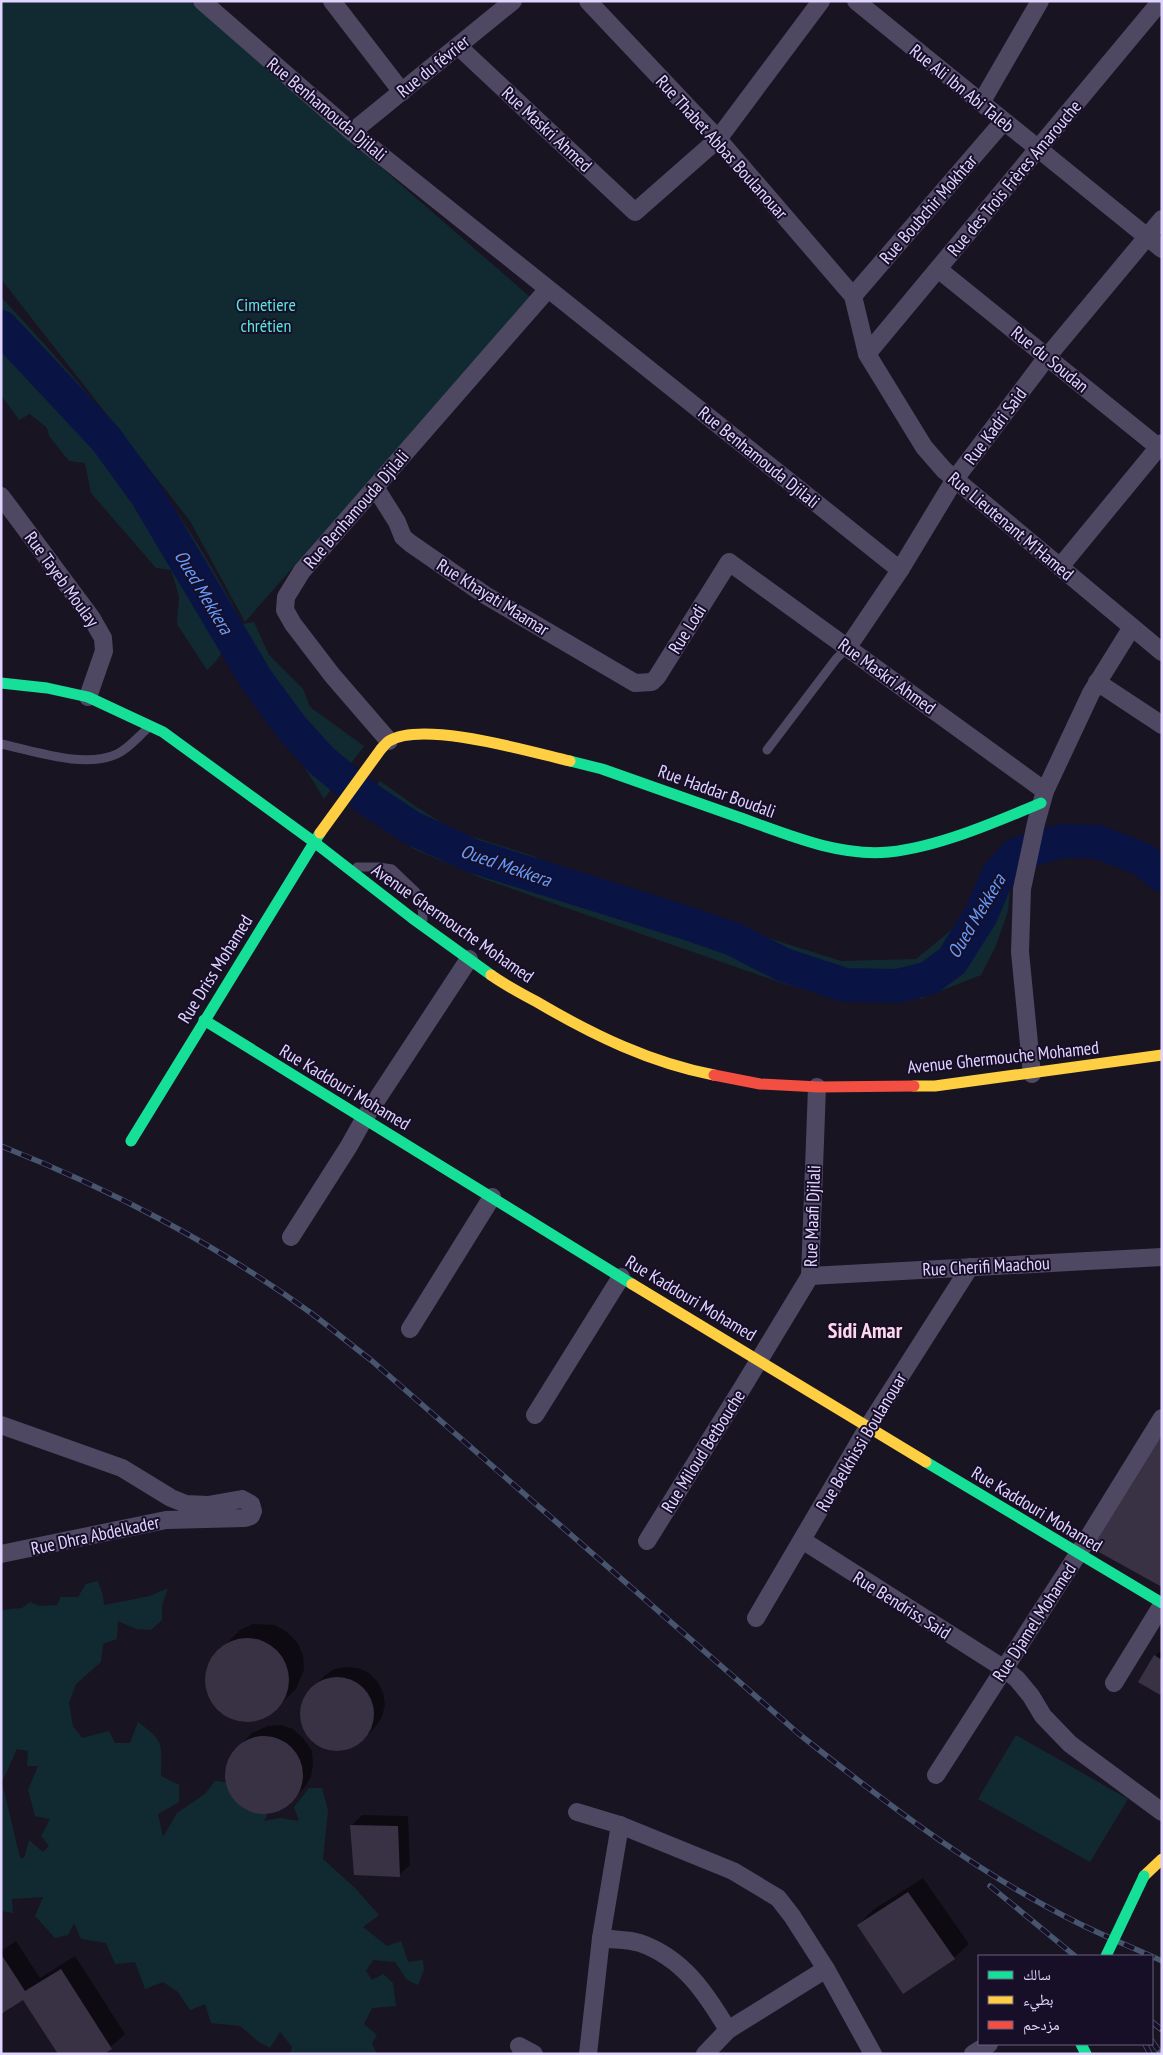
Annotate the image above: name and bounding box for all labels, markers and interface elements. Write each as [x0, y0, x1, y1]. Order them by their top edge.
street label: Rue du février [392, 30, 474, 102]
street label: Rue Ali Ibn Abi Taleb [905, 39, 1019, 137]
street label: Rue Benhamouda Djilali [262, 52, 392, 166]
street label: Rue Thabet Abbas Boulanouar [651, 70, 793, 224]
street label: Rue Maskri Ahmed [497, 81, 597, 177]
street label: Rue des Trois Frères Amarouche [942, 95, 1086, 261]
street label: Rue Boubchir Mokhtar [874, 149, 982, 269]
park label: Cimetiere chrétien [236, 293, 296, 337]
street label: Rue du Soudan [1007, 321, 1093, 397]
street label: Rue Kadri Said [959, 383, 1031, 469]
street label: Rue Benhamouda Djilali [694, 401, 824, 513]
street label: Rue Benhamouda Djilali [298, 445, 414, 573]
street label: Rue Lieutenant M'Hamed [944, 467, 1078, 585]
street label: Rue Tayeb Moulay [20, 527, 104, 631]
water label: Oued Mekkera [170, 546, 239, 640]
street label: Rue Khayati Maamar [433, 553, 553, 641]
street label: Rue Lodi [663, 600, 711, 658]
street label: Rue Maskri Ahmed [834, 633, 940, 719]
street label: Rue Haddar Boudali [655, 759, 779, 823]
water label: Oued Mekkera [458, 838, 556, 892]
street label: Avenue Ghermouche Mohamed [367, 858, 539, 988]
water label: Oued Mekkera [942, 868, 1011, 962]
street label: Rue Driss Mohamed [173, 911, 257, 1027]
street label: Avenue Ghermouche Mohamed [906, 1035, 1100, 1079]
street label: Rue Kaddouri Mohamed [275, 1039, 415, 1135]
street label: Rue Maafi Djilali [799, 1165, 825, 1267]
street label: Rue Kaddouri Mohamed [621, 1250, 761, 1346]
street label: Rue Cherifi Maachou [922, 1251, 1050, 1281]
district label: Sidi Amar [828, 1316, 903, 1344]
street label: Rue Belkhissi Boulanouar [811, 1368, 911, 1515]
street label: Rue Miloud Betbouche [656, 1385, 750, 1517]
street label: Rue Kaddouri Mohamed [967, 1461, 1107, 1557]
street label: Rue Dhra Abdelkader [29, 1510, 161, 1560]
street label: Rue Djamel Mohamed [987, 1558, 1081, 1686]
street label: Rue Bendriss Said [849, 1566, 955, 1644]
legend [978, 1955, 1153, 2045]
text: سالك [1023, 1965, 1051, 1984]
text: بطيء [1023, 1990, 1053, 2012]
text: مزدحم [1023, 2015, 1060, 2035]

